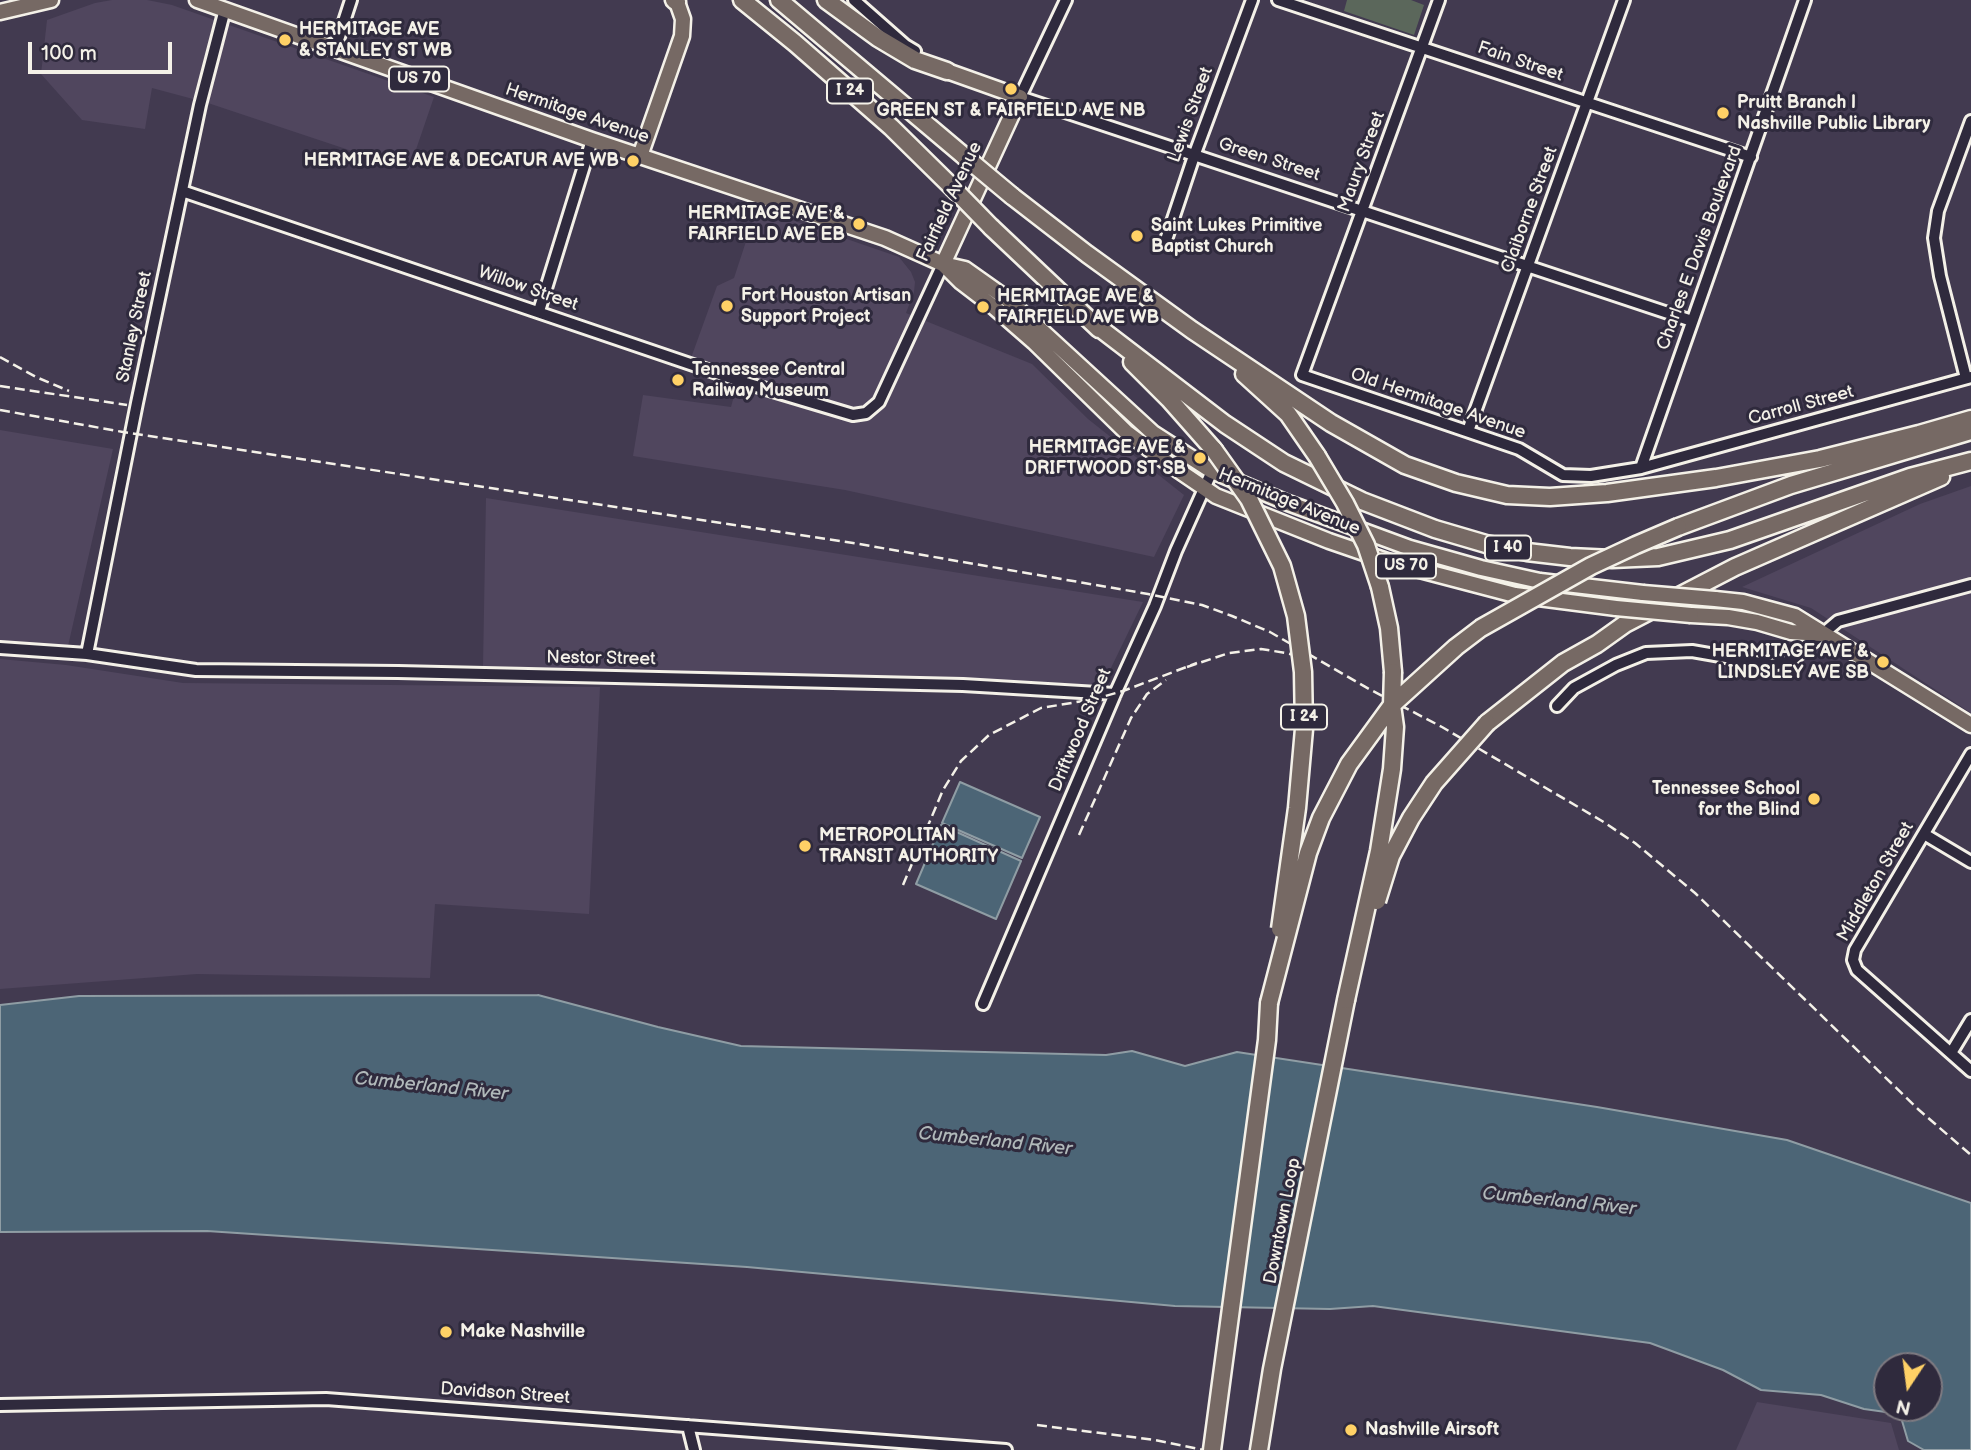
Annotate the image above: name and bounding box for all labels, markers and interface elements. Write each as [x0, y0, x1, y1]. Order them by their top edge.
place label: HERMITAGE AVE & STANLEY ST WB [299, 19, 452, 61]
scale bar [32, 28, 175, 72]
marker: HERMITAGE AVE & STANLEY ST WB [277, 32, 293, 48]
street label: Fain Street [1474, 37, 1566, 87]
text: 100 m [41, 41, 97, 66]
street label: Lewis Street [1164, 64, 1218, 166]
road number: US 70 [389, 66, 449, 92]
road number: I 24 [827, 78, 873, 104]
street label: Hermitage Avenue [502, 79, 652, 149]
marker: GREEN ST & FAIRFIELD AVE NB [1003, 81, 1019, 97]
place label: Pruitt Branch | Nashville Public Library [1737, 92, 1931, 134]
place label: GREEN ST & FAIRFIELD AVE NB [877, 100, 1145, 122]
marker: Pruitt Branch | Nashville Public Library [1715, 105, 1731, 121]
street label: Maury Street [1334, 109, 1390, 215]
street label: Green Street [1216, 133, 1322, 187]
street label: Fairfield Avenue [913, 139, 987, 265]
street label: Charles E Davis Boulevard [1653, 143, 1747, 353]
street label: Claiborne Street [1497, 144, 1563, 276]
place label: HERMITAGE AVE & DECATUR AVE WB [304, 150, 619, 172]
marker: HERMITAGE AVE & DECATUR AVE WB [625, 153, 641, 169]
place label: HERMITAGE AVE & FAIRFIELD AVE EB [688, 203, 845, 246]
place label: Saint Lukes Primitive Baptist Church [1151, 215, 1322, 258]
marker: HERMITAGE AVE & FAIRFIELD AVE EB [851, 216, 867, 232]
marker: Saint Lukes Primitive Baptist Church [1129, 228, 1145, 244]
street label: Willow Street [475, 262, 581, 316]
street label: Stanley Street [113, 269, 157, 385]
place label: Fort Houston Artisan Support Project [741, 285, 911, 328]
place label: HERMITAGE AVE & FAIRFIELD AVE WB [997, 286, 1159, 328]
marker: Fort Houston Artisan Support Project [719, 298, 735, 314]
marker: HERMITAGE AVE & FAIRFIELD AVE WB [975, 299, 991, 315]
place label: Tennessee Central Railway Museum [692, 359, 845, 402]
street label: Old Hermitage Avenue [1348, 364, 1528, 444]
marker: Tennessee Central Railway Museum [670, 372, 686, 388]
street label: Carroll Street [1746, 382, 1856, 430]
place label: HERMITAGE AVE & DRIFTWOOD ST SB [1024, 437, 1186, 480]
marker: HERMITAGE AVE & DRIFTWOOD ST SB [1192, 450, 1208, 466]
street label: Hermitage Avenue [1215, 464, 1363, 540]
road number: I 40 [1485, 536, 1531, 561]
road number: US 70 [1376, 554, 1436, 579]
place label: HERMITAGE AVE & LINDSLEY AVE SB [1712, 641, 1869, 684]
street label: Nestor Street [546, 647, 656, 671]
marker: HERMITAGE AVE & LINDSLEY AVE SB [1875, 654, 1891, 670]
street label: Driftwood Street [1045, 665, 1117, 795]
road number: I 24 [1281, 704, 1327, 730]
place label: Tennessee School for the Blind [1652, 778, 1800, 820]
marker: Tennessee School for the Blind [1806, 791, 1822, 807]
street label: Middleton Street [1833, 818, 1919, 946]
place label: METROPOLITAN TRANSIT AUTHORITY [819, 825, 998, 868]
marker: METROPOLITAN TRANSIT AUTHORITY [797, 838, 813, 854]
water label: Cumberland River [353, 1068, 509, 1106]
water label: Cumberland River [917, 1123, 1073, 1161]
street label: Downtown Loop [1260, 1156, 1306, 1286]
water label: Cumberland River [1481, 1183, 1637, 1221]
place label: Make Nashville [460, 1321, 585, 1343]
marker: Make Nashville [438, 1324, 454, 1340]
north arrow [1873, 1352, 1943, 1422]
street label: Davidson Street [440, 1379, 570, 1409]
text: N [1894, 1393, 1913, 1419]
place label: Nashville Airsoft [1365, 1419, 1499, 1441]
marker: Nashville Airsoft [1343, 1422, 1359, 1438]

